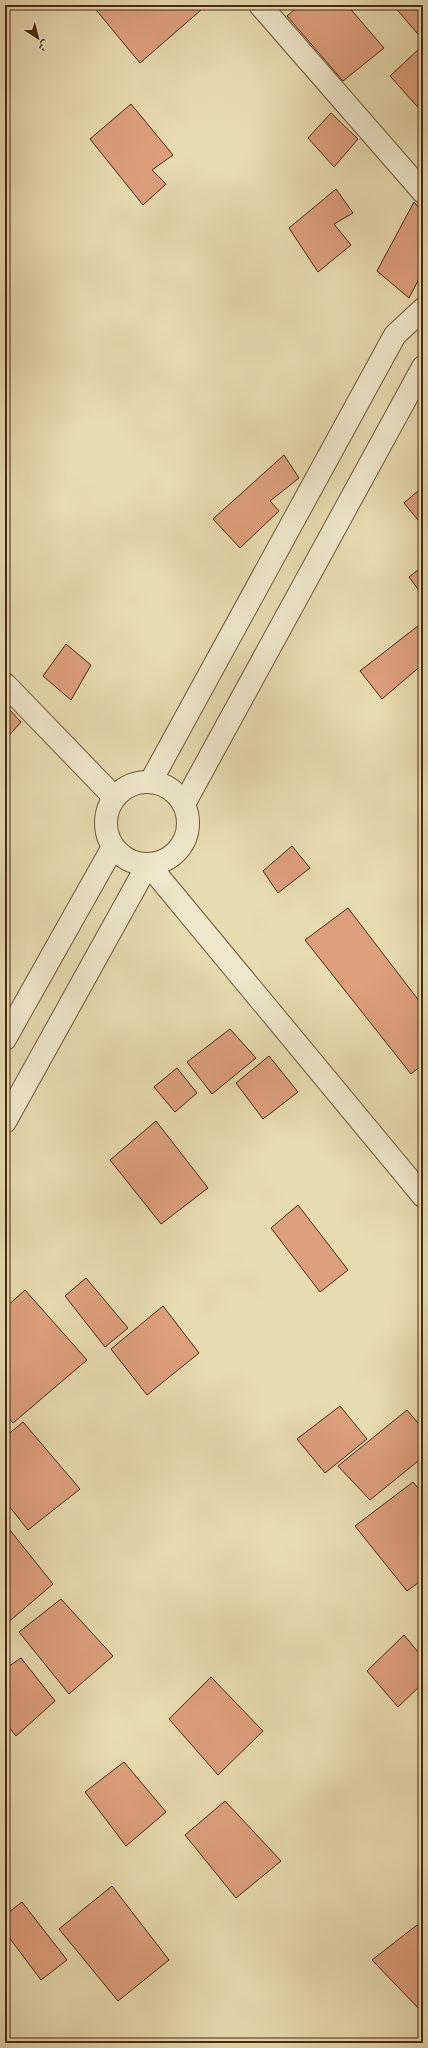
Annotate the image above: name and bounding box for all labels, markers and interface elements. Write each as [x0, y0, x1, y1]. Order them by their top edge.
north arrow [18, 18, 58, 58]
text: ش [35, 36, 52, 54]

